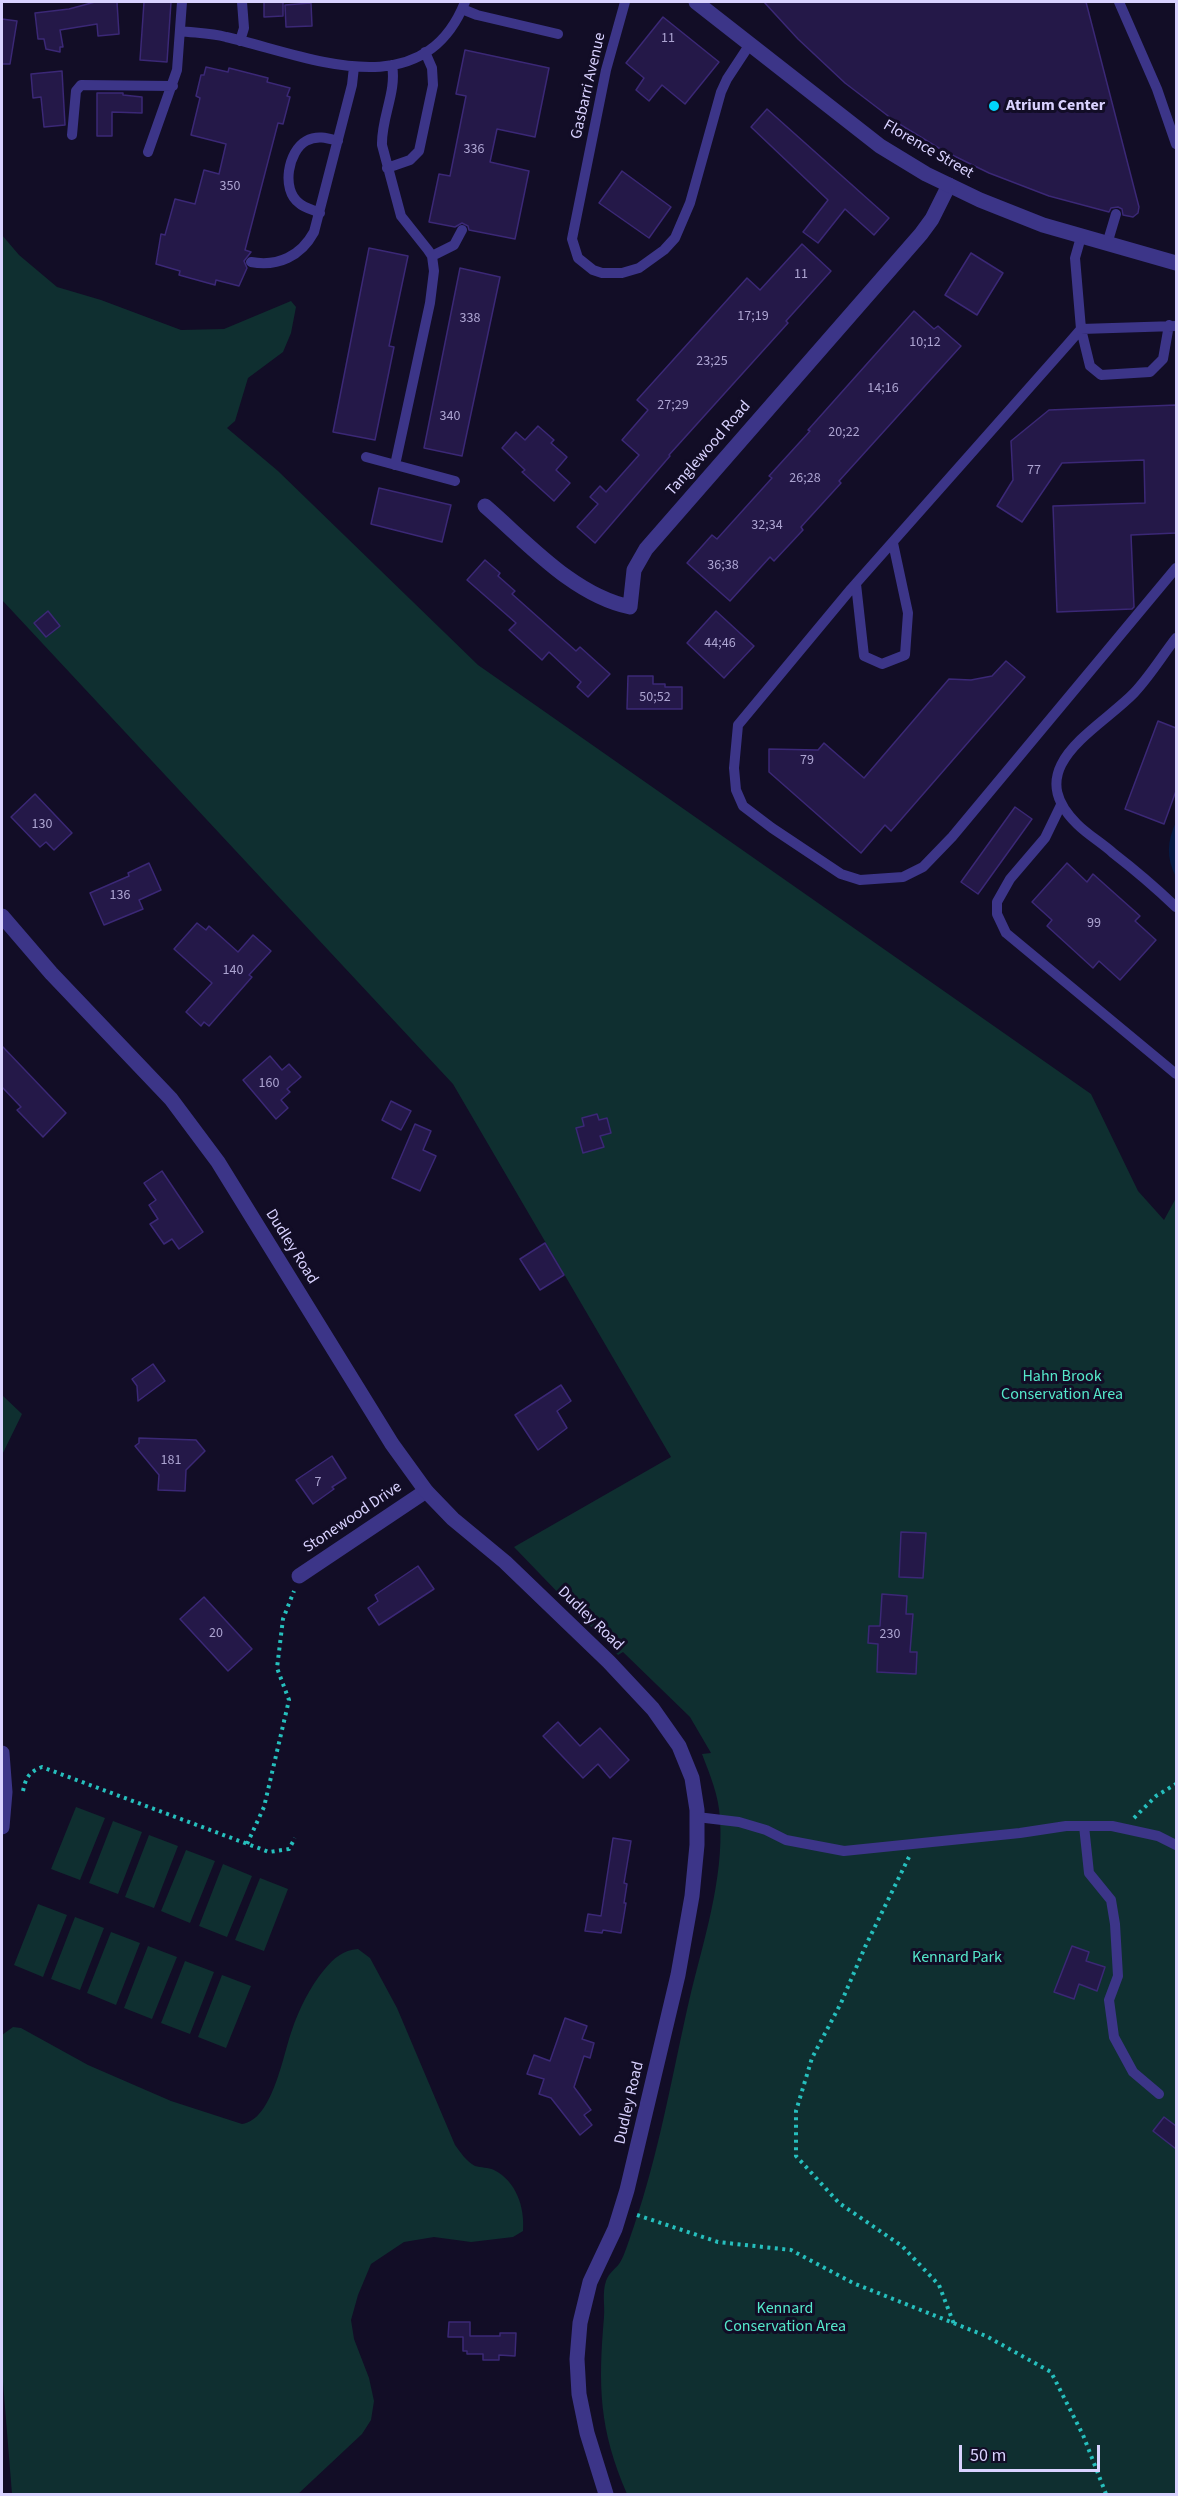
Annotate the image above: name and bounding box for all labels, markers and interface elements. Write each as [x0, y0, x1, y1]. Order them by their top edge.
street label: Gasbarri Avenue [567, 31, 611, 141]
house number: 11 [661, 31, 675, 47]
place label: Atrium Center [1006, 96, 1105, 116]
marker: Atrium Center [987, 99, 1001, 113]
street label: Florence Street [880, 116, 976, 184]
house number: 336 [464, 142, 484, 158]
house number: 350 [220, 179, 240, 195]
house number: 11 [794, 267, 808, 283]
house number: 17;19 [737, 309, 769, 325]
house number: 338 [460, 311, 480, 327]
house number: 10;12 [909, 335, 941, 351]
house number: 23;25 [696, 354, 728, 370]
house number: 14;16 [867, 381, 899, 397]
house number: 27;29 [657, 398, 689, 414]
street label: Tanglewood Road [663, 398, 755, 500]
house number: 340 [440, 409, 460, 425]
house number: 20;22 [828, 425, 860, 441]
house number: 77 [1027, 463, 1041, 479]
house number: 26;28 [789, 471, 821, 487]
house number: 32;34 [751, 518, 783, 534]
house number: 36;38 [707, 558, 739, 574]
house number: 44;46 [704, 636, 736, 652]
house number: 50;52 [639, 690, 671, 706]
house number: 79 [800, 753, 814, 769]
house number: 130 [32, 817, 52, 833]
house number: 136 [110, 888, 130, 904]
house number: 99 [1087, 916, 1101, 932]
house number: 140 [223, 963, 243, 979]
house number: 160 [259, 1076, 279, 1092]
street label: Dudley Road [260, 1206, 322, 1288]
park label: Hahn Brook Conservation Area [1001, 1367, 1123, 1405]
house number: 181 [161, 1453, 181, 1469]
house number: 7 [315, 1475, 321, 1491]
street label: Stonewood Drive [300, 1478, 406, 1558]
street label: Dudley Road [553, 1583, 627, 1655]
house number: 20 [209, 1626, 223, 1642]
house number: 230 [880, 1627, 900, 1643]
park label: Kennard Park [912, 1948, 1002, 1968]
street label: Dudley Road [611, 2060, 649, 2146]
park label: Kennard Conservation Area [724, 2299, 846, 2337]
scale bar [962, 2433, 1103, 2471]
text: 50 m [970, 2443, 1006, 2468]

